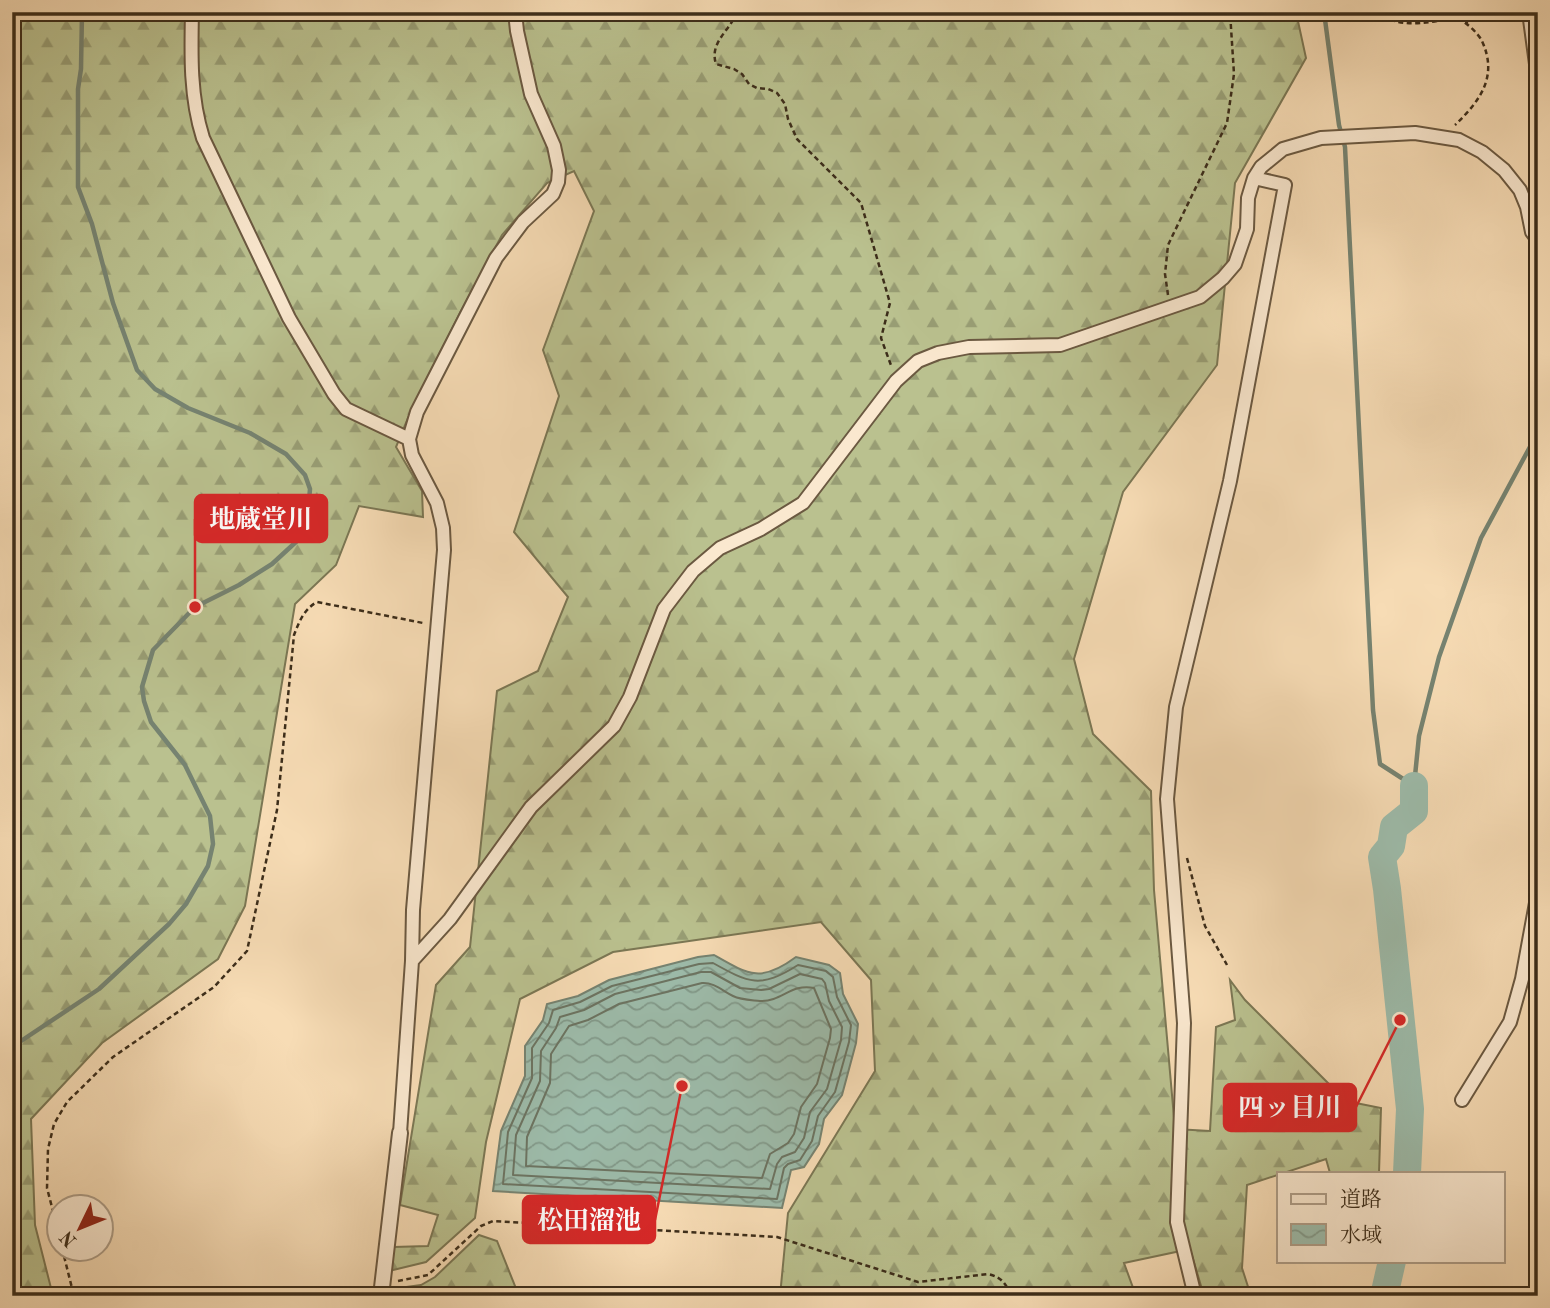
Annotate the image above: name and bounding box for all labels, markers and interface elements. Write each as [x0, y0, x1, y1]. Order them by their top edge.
callout: 地蔵堂川 [195, 495, 327, 542]
text: 地蔵堂川 [209, 505, 313, 534]
callout: 四ッ目川 [1224, 1084, 1356, 1131]
text: 四ッ目川 [1238, 1094, 1342, 1122]
legend [1277, 1172, 1504, 1262]
text: 道路 [1340, 1188, 1382, 1211]
north arrow [46, 1192, 116, 1262]
callout: 松田溜池 [523, 1196, 655, 1243]
text: 松田溜池 [537, 1206, 641, 1235]
text: 水域 [1340, 1224, 1382, 1247]
text: N [57, 1226, 81, 1250]

